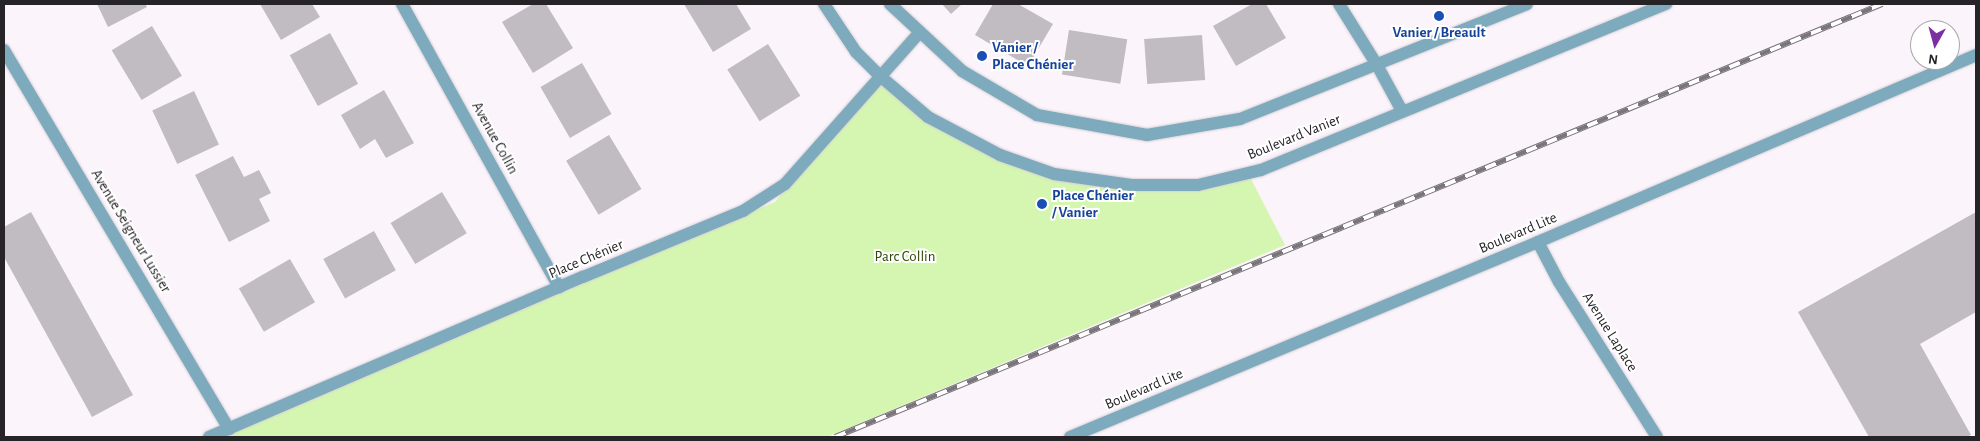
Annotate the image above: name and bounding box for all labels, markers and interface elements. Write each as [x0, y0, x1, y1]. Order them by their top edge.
marker: Vanier / Breault [1433, 10, 1445, 22]
north arrow [1910, 20, 1960, 70]
place label: Vanier / Breault [1393, 24, 1485, 42]
place label: Vanier / Place Chénier [992, 38, 1074, 73]
marker: Vanier / Place Chénier [976, 50, 988, 62]
text: N [1928, 51, 1939, 66]
street label: Avenue Collin [468, 99, 522, 177]
street label: Boulevard Vanier [1245, 110, 1343, 164]
street label: Avenue Seigneur Lussier [87, 166, 175, 296]
place label: Place Chénier / Vanier [1052, 186, 1134, 221]
marker: Place Chénier / Vanier [1036, 198, 1048, 210]
street label: Boulevard Lite [1476, 209, 1560, 257]
street label: Place Chénier [546, 235, 626, 283]
park label: Parc Collin [875, 248, 935, 266]
street label: Avenue Laplace [1578, 289, 1642, 375]
street label: Boulevard Lite [1102, 365, 1186, 413]

